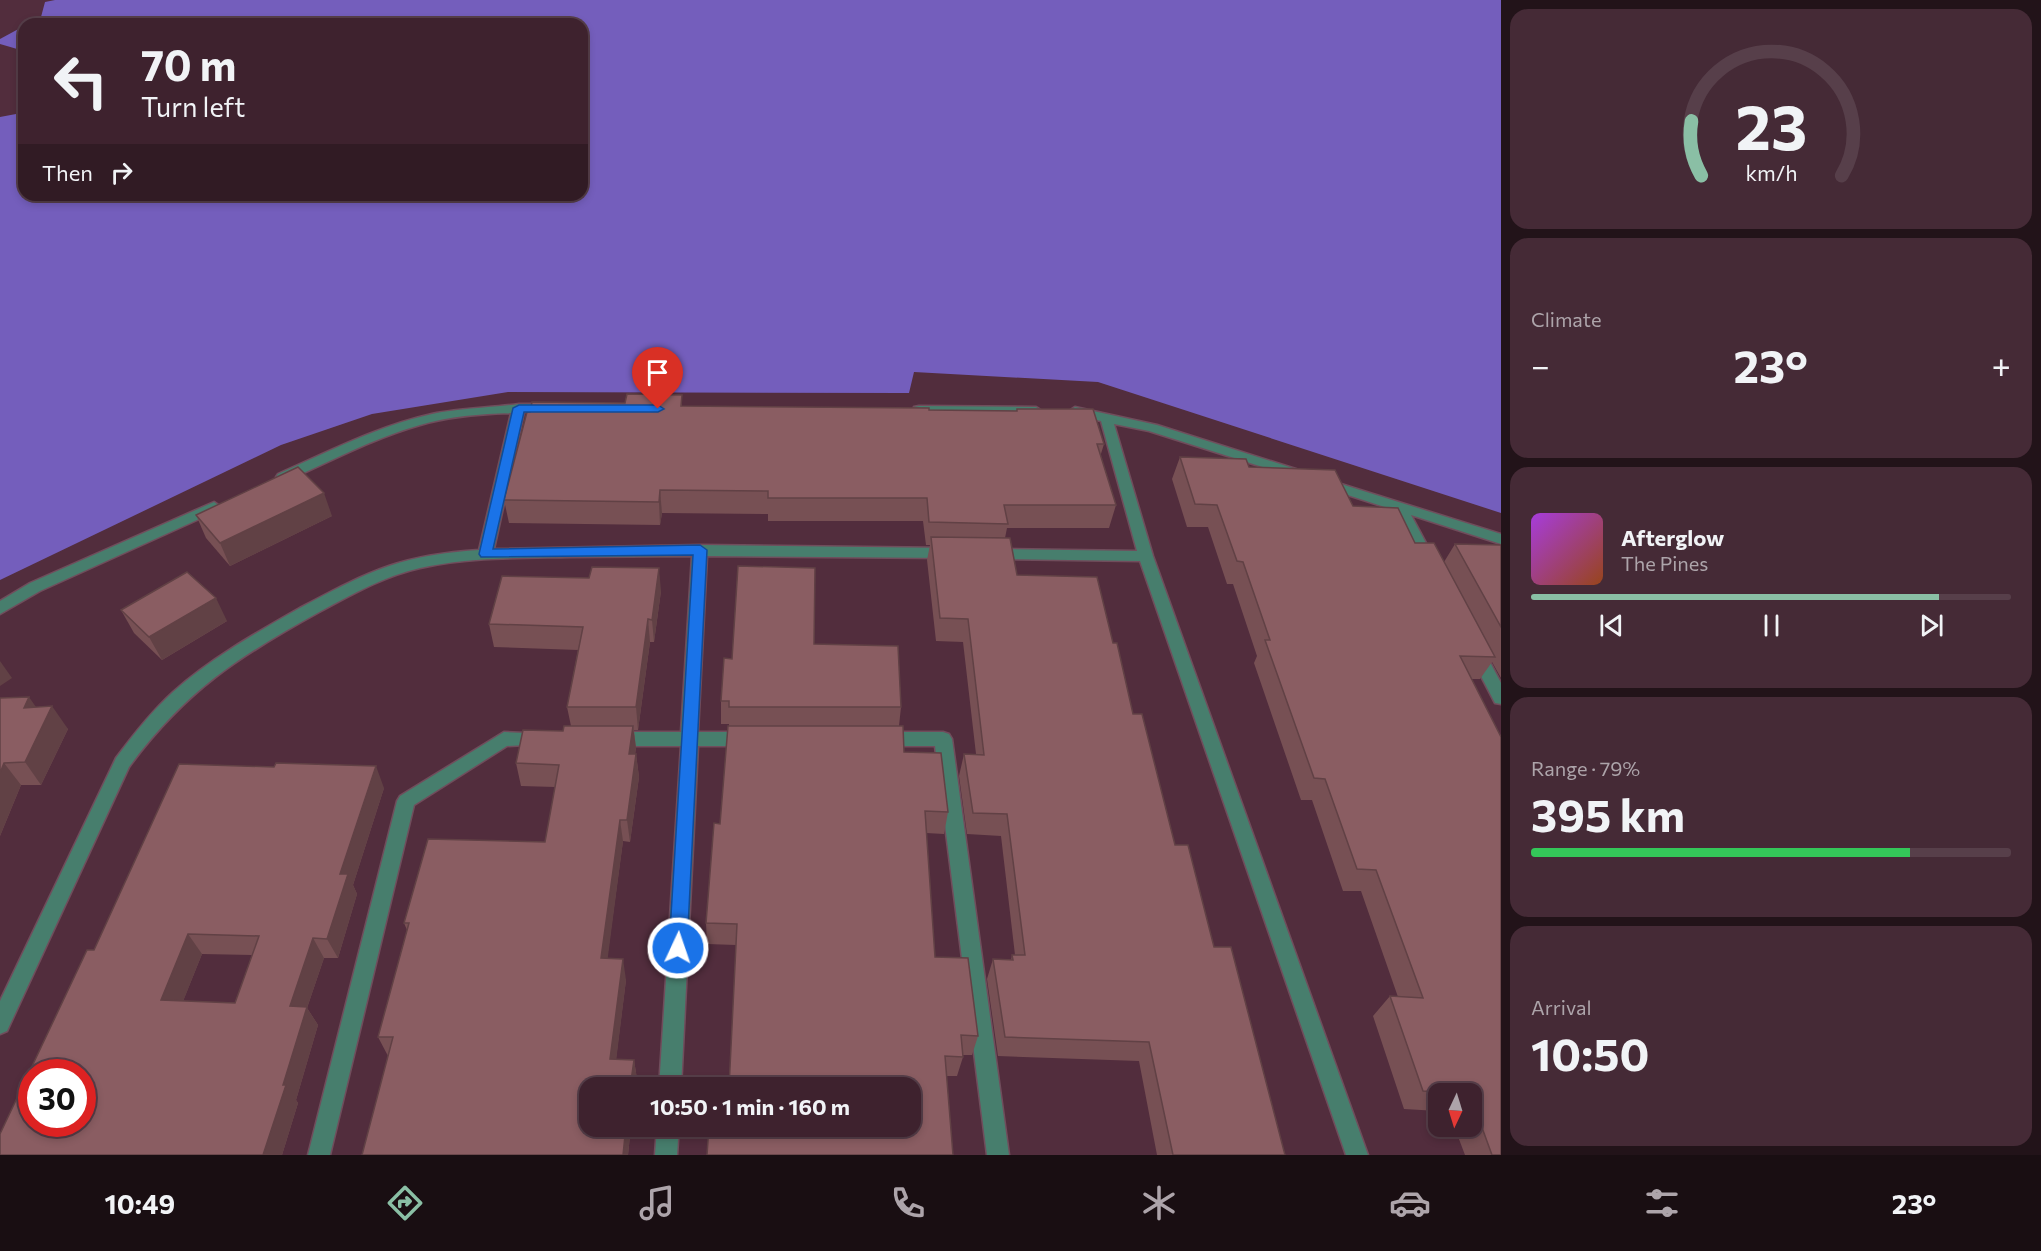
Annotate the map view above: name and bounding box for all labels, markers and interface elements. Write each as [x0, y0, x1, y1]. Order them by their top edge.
text: 70 m [141, 38, 236, 90]
icon: left [42, 42, 120, 120]
text: 23 [1735, 87, 1807, 163]
text: Turn left [141, 90, 245, 123]
icon: right [105, 156, 138, 189]
text: Then [42, 159, 93, 186]
text: km/h [1745, 159, 1797, 185]
text: Climate [1531, 307, 1601, 331]
text: 23° [1734, 337, 1808, 392]
text: − [1531, 344, 1550, 385]
text: + [1992, 344, 2011, 385]
pin [632, 347, 683, 409]
icon: arrive [641, 356, 674, 389]
text: Afterglow [1621, 524, 1724, 551]
text: The Pines [1621, 551, 1708, 575]
icon: previous [1595, 609, 1628, 642]
icon: pause [1755, 609, 1788, 642]
icon: next [1915, 609, 1948, 642]
text: Range · 79% [1531, 756, 1640, 780]
text: 395 km [1531, 786, 1685, 841]
position arrow [646, 916, 710, 980]
text: Arrival [1531, 995, 1592, 1019]
text: 10:50 [1531, 1025, 1649, 1080]
speed limit sign: 30 [18, 1059, 96, 1137]
north arrow [1428, 1083, 1482, 1137]
map controls [1428, 1083, 1482, 1137]
text: 10:50 · 1 min · 160 m [650, 1093, 850, 1120]
icon: directions [384, 1182, 426, 1224]
icon: music [636, 1182, 678, 1224]
icon: phone [887, 1182, 929, 1224]
icon: climate [1138, 1182, 1180, 1224]
icon: car [1389, 1182, 1431, 1224]
icon: filters [1641, 1182, 1683, 1224]
text: 10:49 [105, 1187, 175, 1220]
text: 23° [1892, 1187, 1936, 1220]

